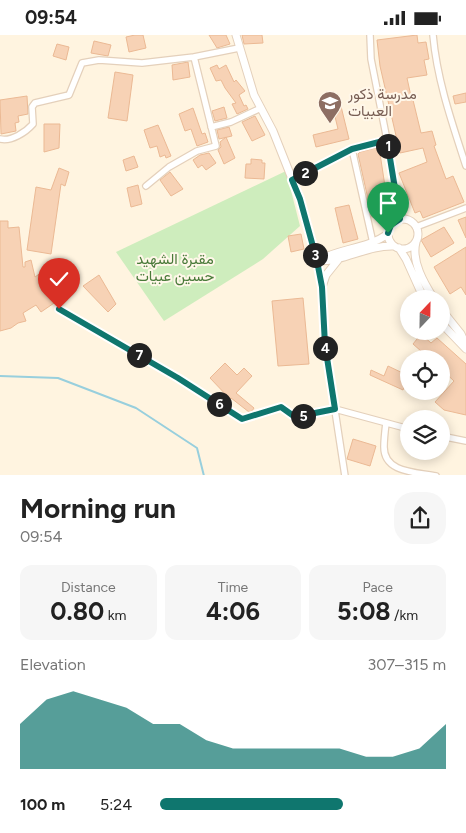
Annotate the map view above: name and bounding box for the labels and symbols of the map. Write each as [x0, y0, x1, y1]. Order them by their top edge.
place label: مدرسة ذكور العبيات [347, 85, 417, 120]
school or university icon: مدرسة ذكور العبيات [317, 90, 343, 124]
pin: 1 [376, 133, 400, 159]
pin: 2 [292, 161, 318, 185]
pin [367, 182, 409, 233]
pin: 3 [302, 243, 328, 267]
park label: مقبرة الشهيد حسين عبيات [136, 250, 214, 286]
pin [38, 258, 80, 309]
north arrow [400, 290, 450, 340]
pin: 4 [312, 335, 338, 361]
pin: 7 [126, 343, 152, 367]
pin: 6 [206, 391, 232, 417]
pin: 5 [290, 403, 316, 429]

